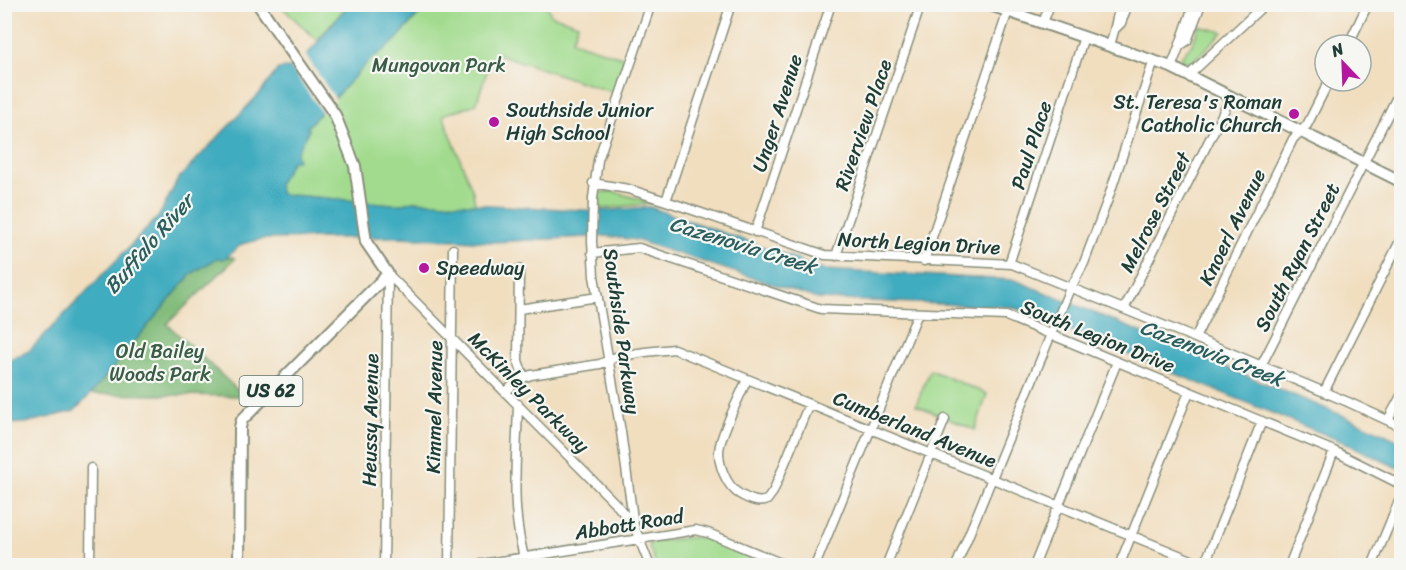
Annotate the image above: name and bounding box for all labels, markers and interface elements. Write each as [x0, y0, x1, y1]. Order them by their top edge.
north arrow [1313, 33, 1373, 93]
text: N [1326, 34, 1349, 66]
park label: Mungovan Park [372, 48, 506, 83]
street label: Unger Avenue [742, 50, 813, 177]
street label: Riverview Place [825, 54, 902, 196]
place label: St. Teresa's Roman Catholic Church [1113, 85, 1282, 143]
place label: Southside Junior High School [506, 93, 654, 151]
street label: Paul Place [1001, 96, 1062, 194]
marker: St. Teresa's Roman Catholic Church [1287, 107, 1301, 121]
marker: Southside Junior High School [487, 115, 501, 129]
street label: Melrose Street [1110, 145, 1201, 279]
street label: Knoerl Avenue [1189, 163, 1276, 292]
street label: South Ryan Street [1245, 176, 1350, 338]
water label: Buffalo River [94, 182, 206, 303]
water label: Cazenovia Creek [665, 205, 824, 286]
street label: North Legion Drive [837, 222, 1001, 265]
street label: Southside Parkway [593, 246, 651, 417]
place label: Speedway [436, 251, 525, 286]
marker: Speedway [417, 261, 431, 275]
street label: South Legion Drive [1015, 290, 1180, 383]
water label: Cazenovia Creek [1134, 308, 1292, 399]
street label: McKinley Parkway [459, 323, 599, 462]
park label: Old Bailey Woods Park [109, 334, 211, 392]
street label: Kimmel Avenue [416, 340, 453, 474]
street label: Heussy Avenue [352, 353, 389, 487]
road number: US 62 [240, 376, 302, 406]
street label: Cumberland Avenue [828, 381, 1002, 478]
street label: Abbott Road [571, 498, 687, 551]

